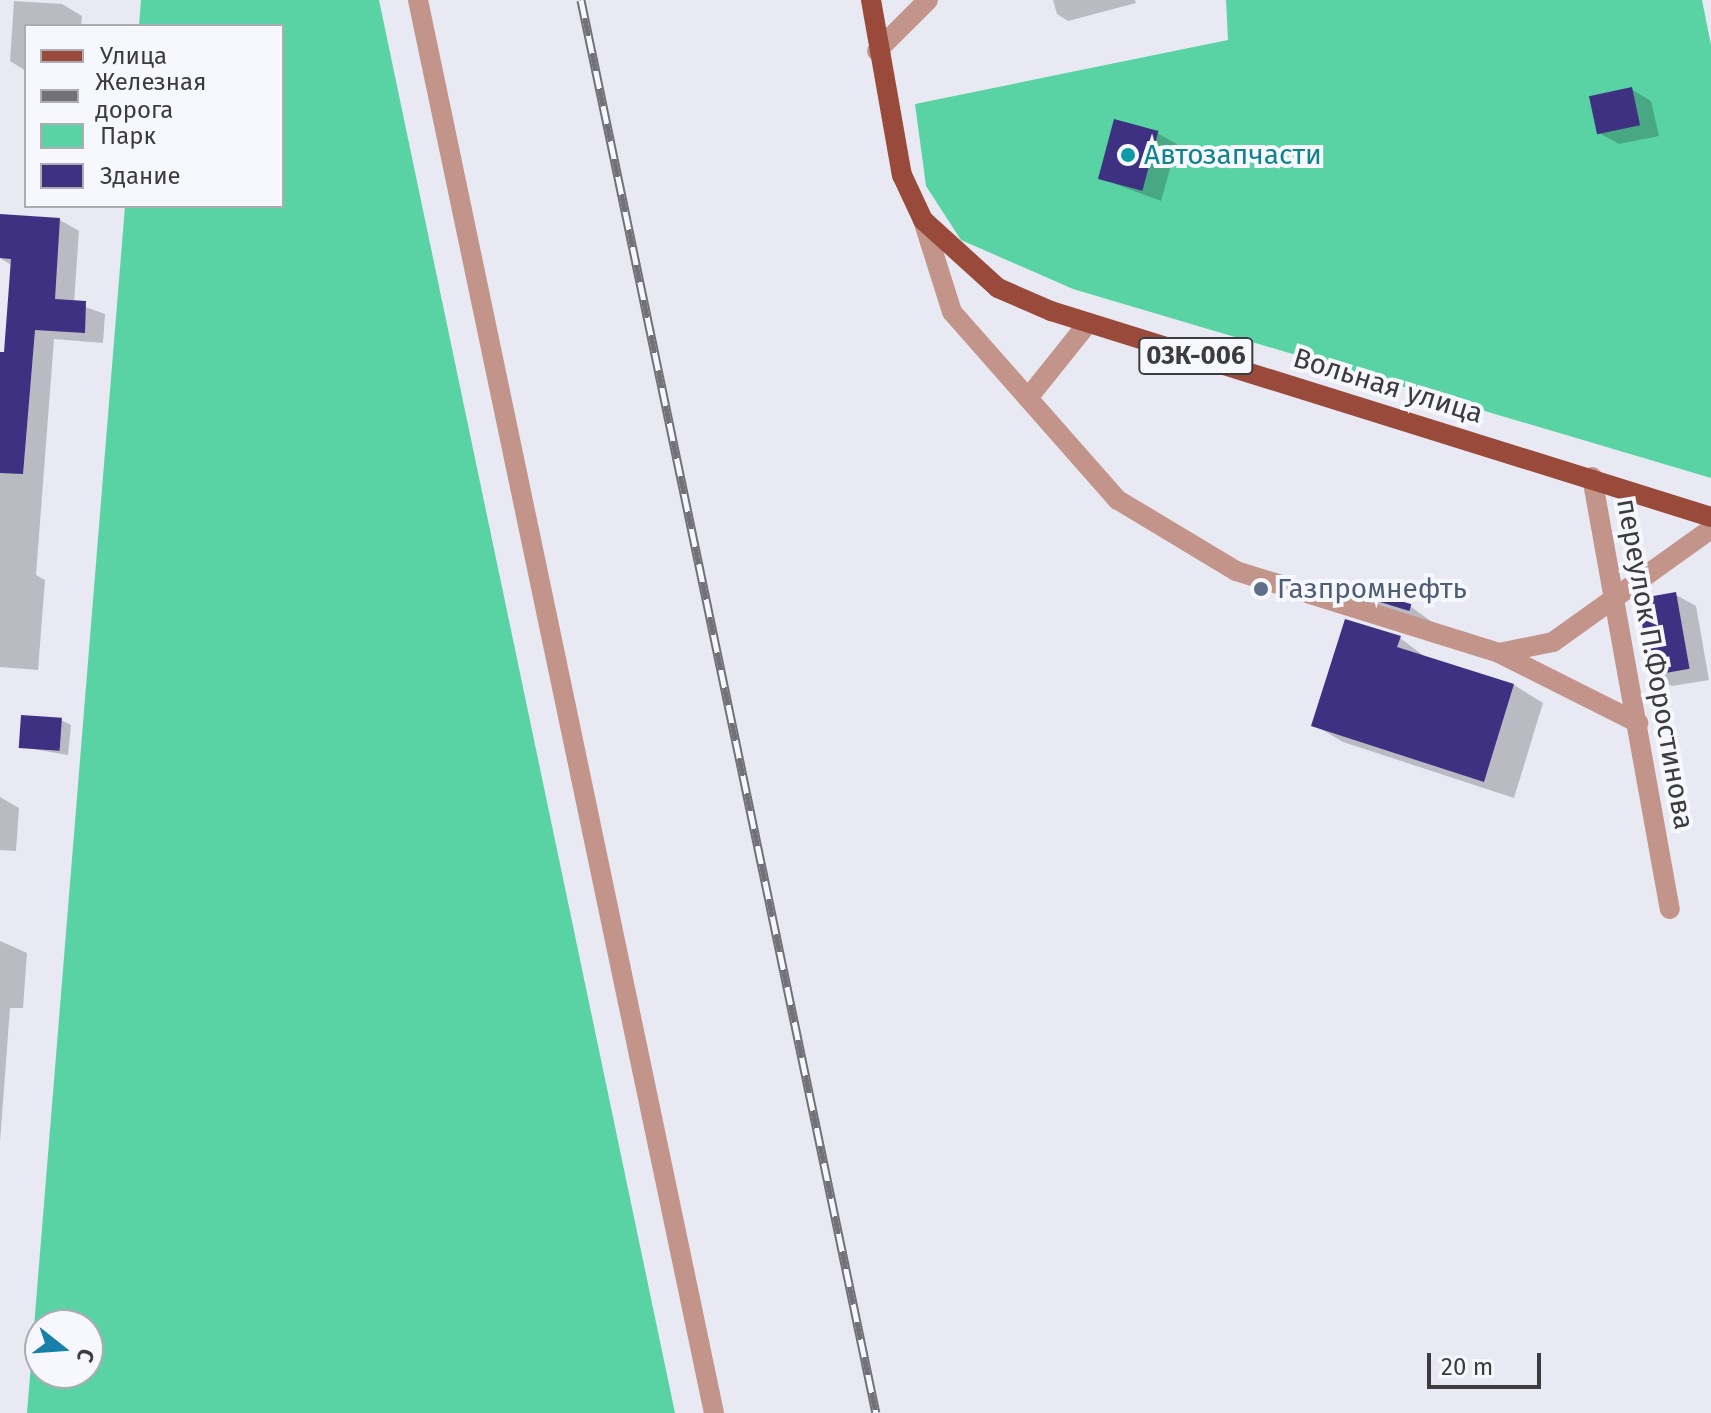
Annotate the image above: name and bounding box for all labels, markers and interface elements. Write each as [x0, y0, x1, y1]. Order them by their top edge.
legend [24, 24, 284, 208]
text: Улица [100, 42, 167, 70]
text: Железная дорога [95, 68, 206, 124]
text: Парк [100, 122, 156, 150]
place label: Автозапчасти [1144, 138, 1322, 172]
marker: Автозапчасти [1119, 146, 1137, 164]
text: Здание [100, 162, 181, 190]
road number: 03К-006 [1138, 334, 1254, 378]
street label: Вольная улица [1289, 341, 1487, 431]
street label: переулок П.Форостинова [1609, 496, 1701, 832]
place label: Газпромнефть [1277, 572, 1467, 606]
marker: Газпромнефть [1252, 580, 1270, 598]
north arrow [24, 1309, 104, 1389]
scale bar [1431, 1337, 1545, 1387]
text: С [71, 1346, 100, 1366]
text: 20 m [1441, 1353, 1493, 1381]

